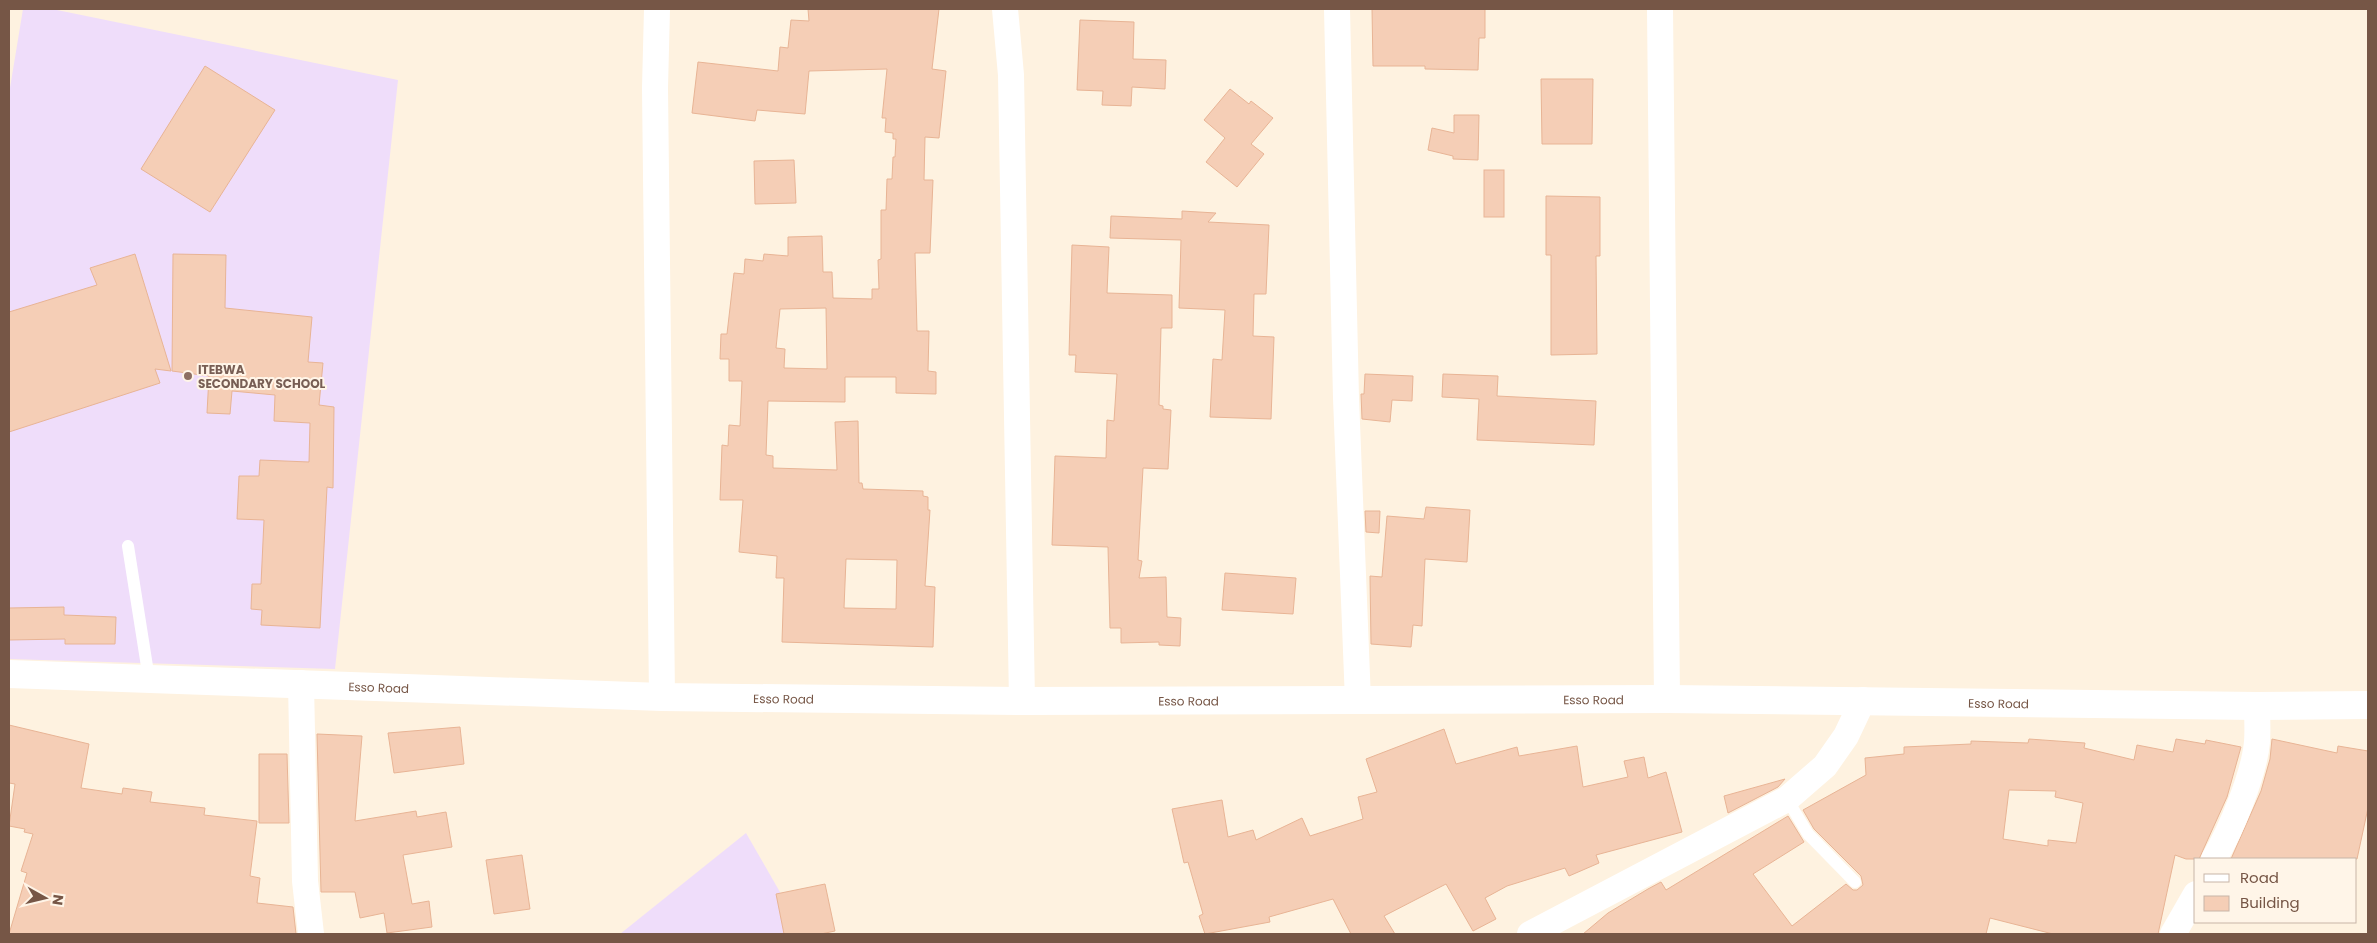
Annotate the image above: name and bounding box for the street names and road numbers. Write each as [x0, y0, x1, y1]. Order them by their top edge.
street label: Esso Road [348, 677, 409, 697]
street label: Esso Road [753, 690, 814, 707]
street label: Esso Road [1563, 691, 1624, 708]
street label: Esso Road [1158, 692, 1219, 709]
street label: Esso Road [1968, 694, 2029, 712]

